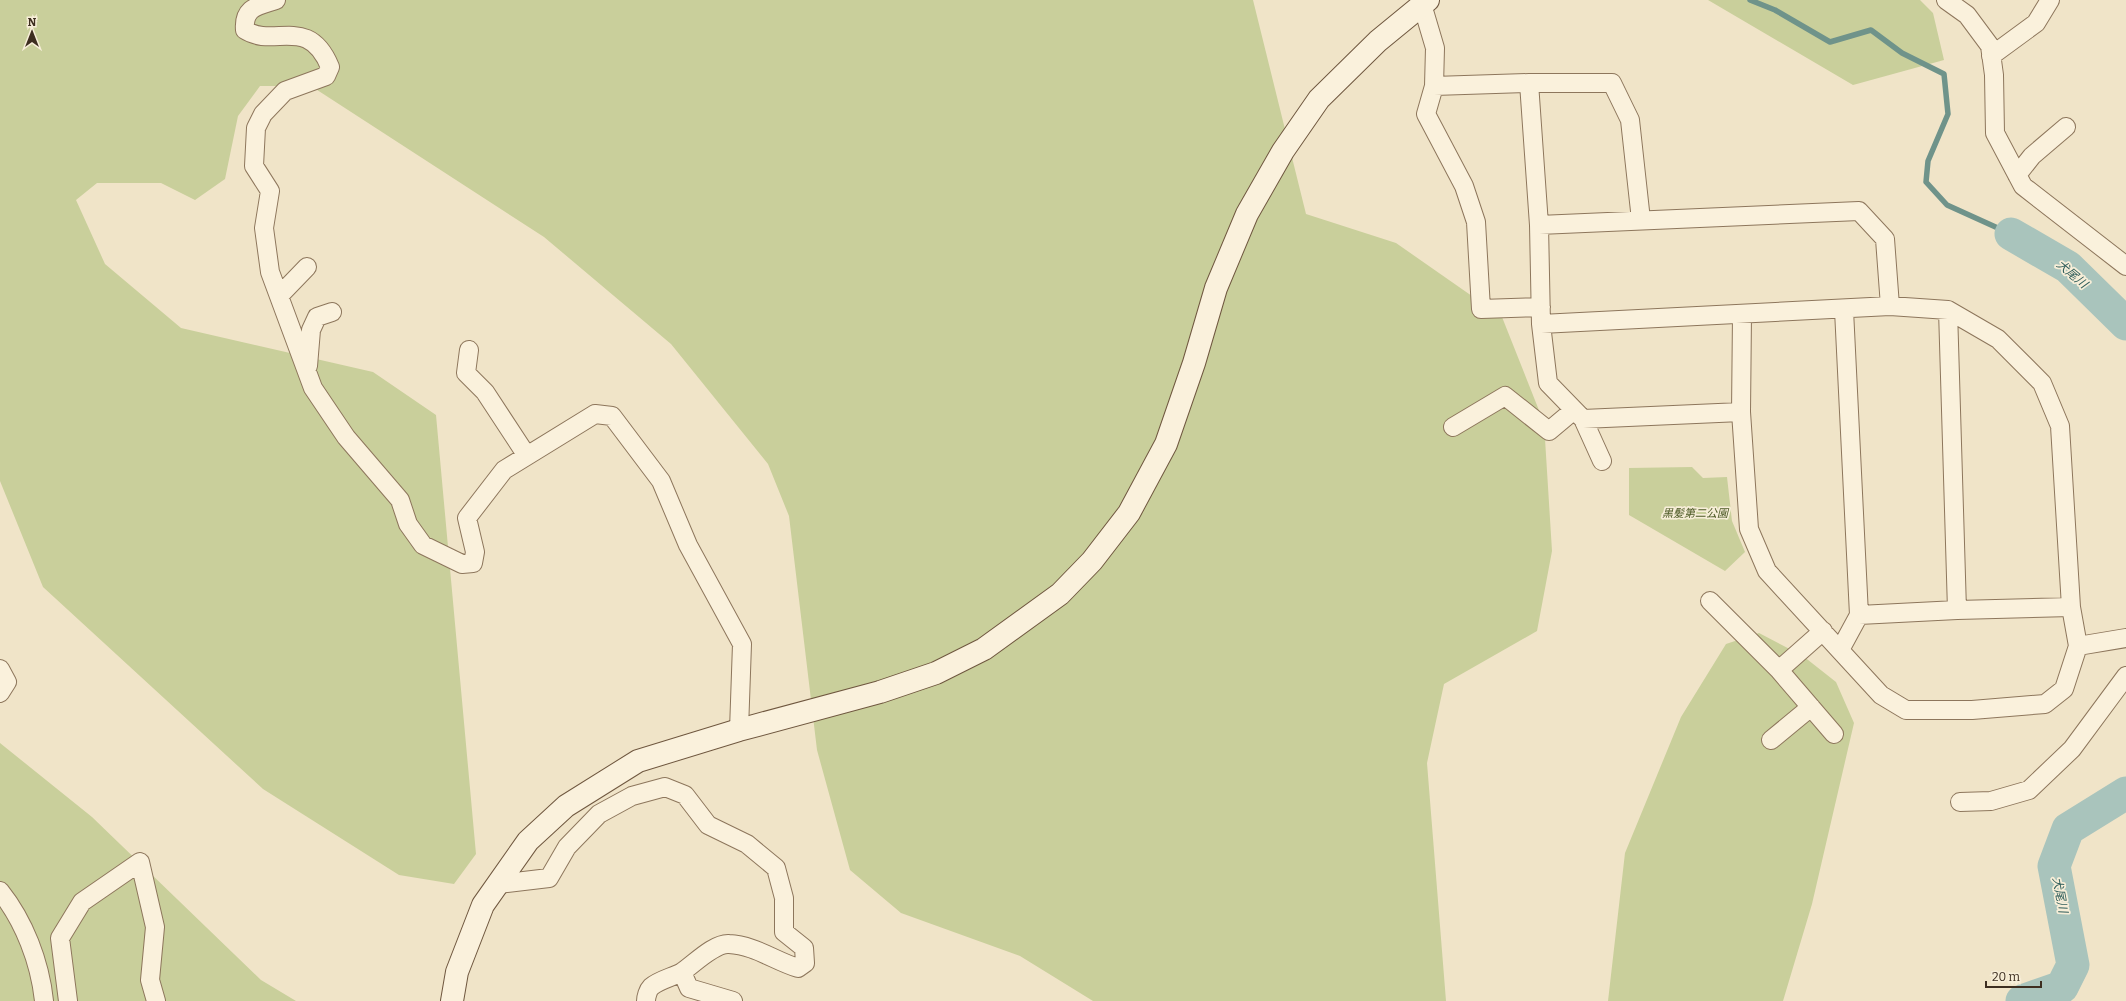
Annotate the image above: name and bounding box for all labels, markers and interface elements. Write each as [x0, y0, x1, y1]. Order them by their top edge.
north arrow [12, 12, 52, 52]
text: N [28, 16, 37, 29]
water label: 犬尾川 [2054, 257, 2092, 292]
park label: 黒髪第二公園 [1662, 507, 1730, 520]
water label: 犬尾川 [2050, 876, 2071, 916]
scale bar [1986, 963, 2041, 989]
text: 20 m [1992, 970, 2021, 984]

